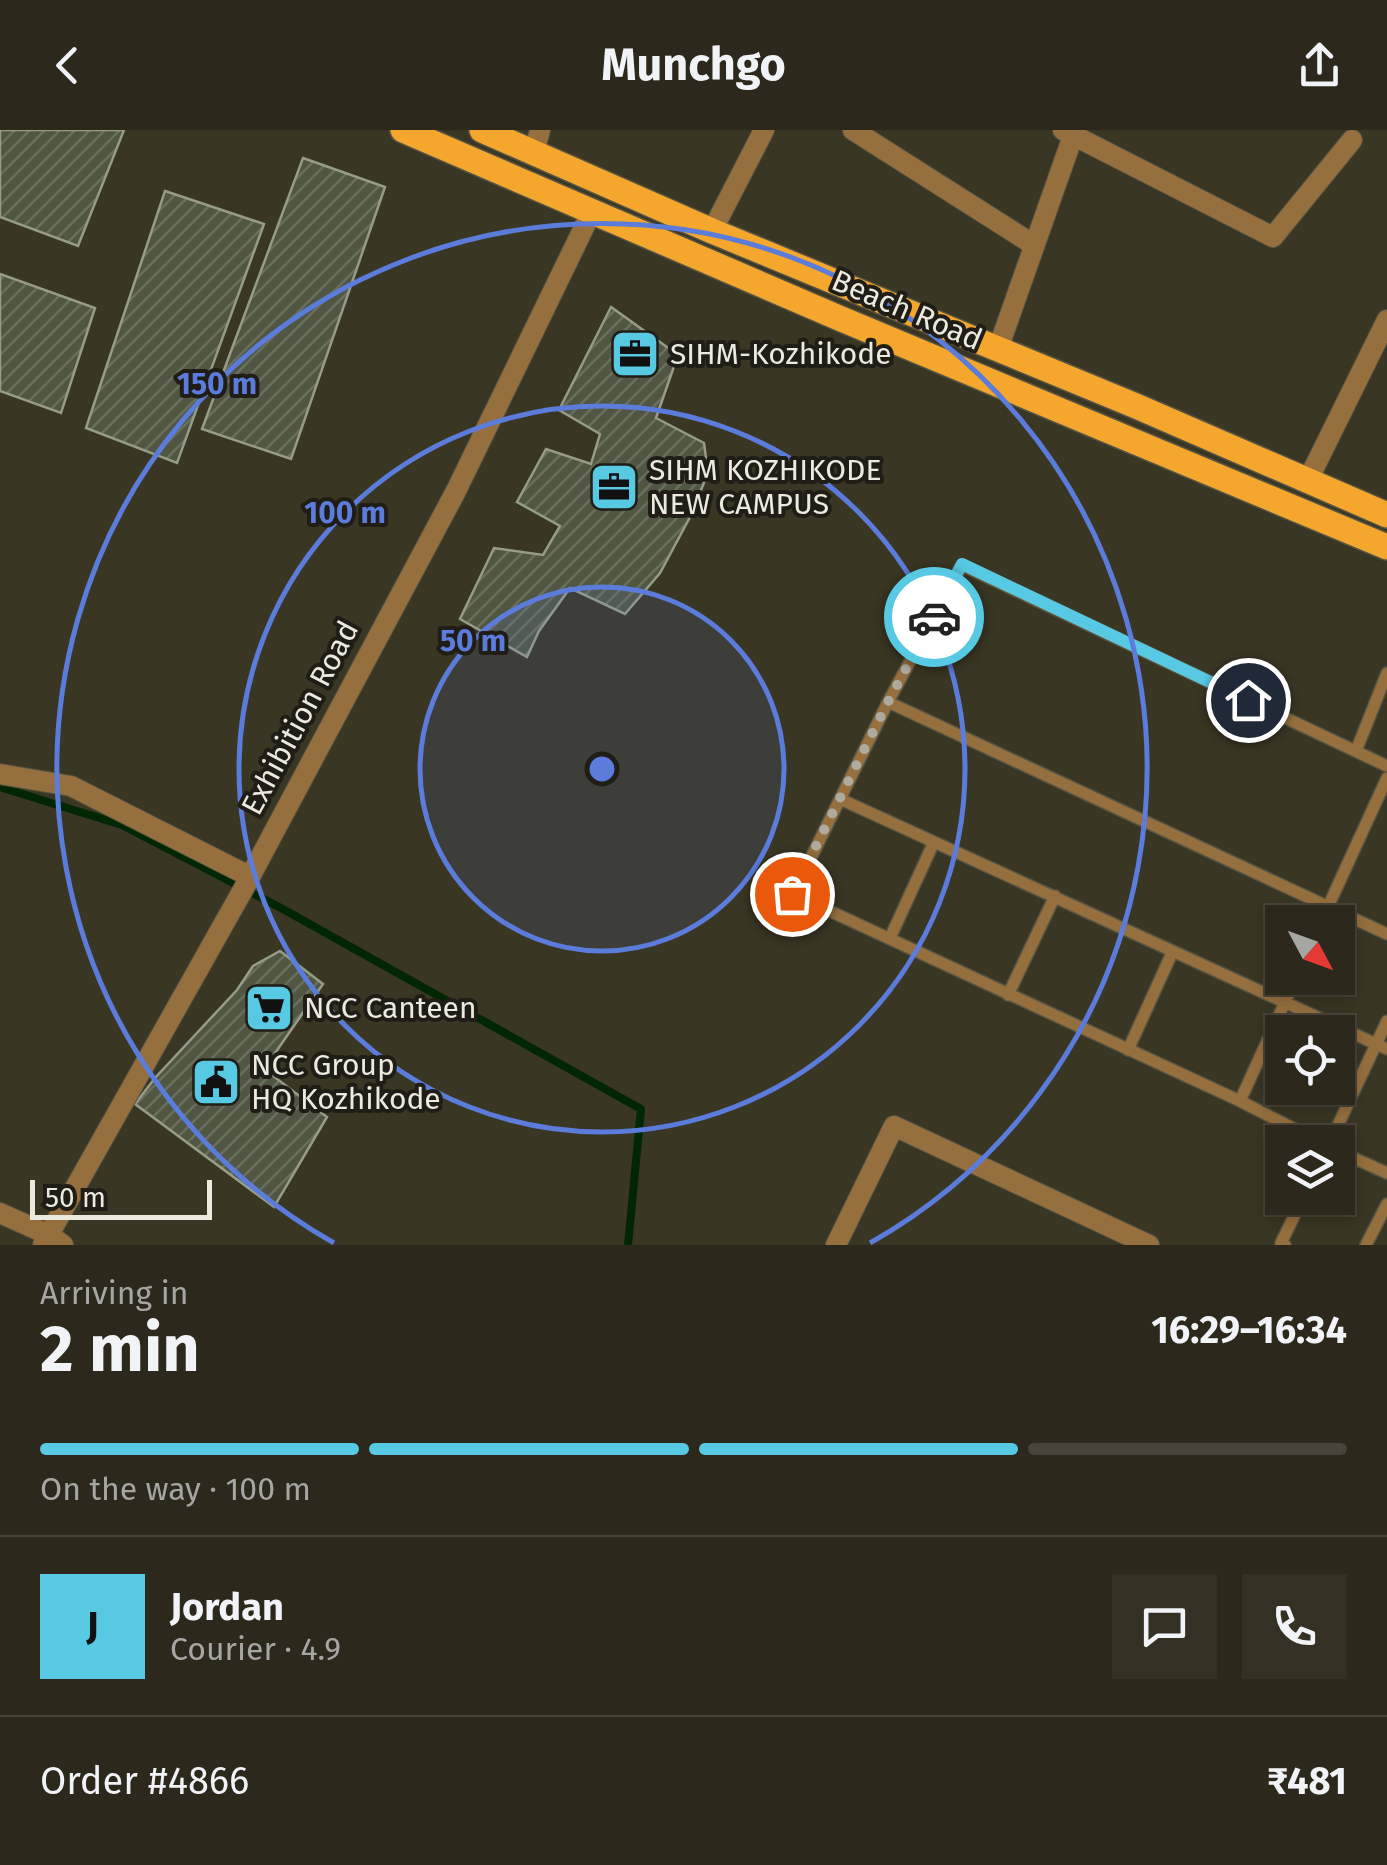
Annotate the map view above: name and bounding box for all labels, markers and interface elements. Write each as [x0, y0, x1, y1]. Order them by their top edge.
icon: back [40, 38, 95, 93]
text: Munchgo [601, 38, 786, 92]
icon: share [1292, 38, 1347, 93]
street label: Beach Road [826, 262, 988, 358]
office icon: SIHM-Kozhikode [609, 328, 661, 380]
place label: SIHM-Kozhikode [670, 336, 892, 372]
text: 150 m [177, 366, 257, 402]
place label: SIHM KOZHIKODE NEW CAMPUS [649, 452, 881, 522]
office icon: SIHM KOZHIKODE NEW CAMPUS [588, 461, 640, 513]
text: 100 m [304, 495, 386, 531]
courier [884, 567, 984, 667]
icon: car [907, 590, 962, 645]
street label: Exhibition Road [234, 615, 366, 821]
text: 50 m [440, 623, 506, 659]
pin [1206, 658, 1291, 743]
icon: home [1221, 673, 1276, 728]
centre of rings [584, 751, 620, 787]
pin [750, 852, 835, 937]
icon: bag [765, 867, 820, 922]
north arrow [1265, 905, 1355, 995]
map controls [1265, 905, 1355, 1215]
supermarket icon: NCC Canteen [243, 982, 295, 1034]
place label: NCC Canteen [304, 990, 477, 1026]
button: locate [1265, 1015, 1355, 1105]
place label: NCC Group HQ Kozhikode [251, 1047, 441, 1117]
public building icon: NCC Group HQ Kozhikode [190, 1056, 242, 1108]
button: layers [1265, 1125, 1355, 1215]
scale bar [30, 1175, 212, 1220]
text: 50 m [45, 1181, 106, 1214]
text: Arriving in [40, 1274, 188, 1312]
text: 16:29–16:34 [1151, 1307, 1347, 1353]
text: 2 min [40, 1310, 200, 1388]
text: On the way · 100 m [40, 1470, 311, 1508]
button: chat [1112, 1574, 1217, 1679]
button: phone [1242, 1574, 1347, 1679]
text: Jordan [170, 1584, 284, 1630]
text: J [86, 1603, 99, 1649]
text: Courier · 4.9 [170, 1630, 341, 1668]
text: Order #4866 [40, 1758, 249, 1804]
text: ₹481 [1267, 1758, 1347, 1804]

